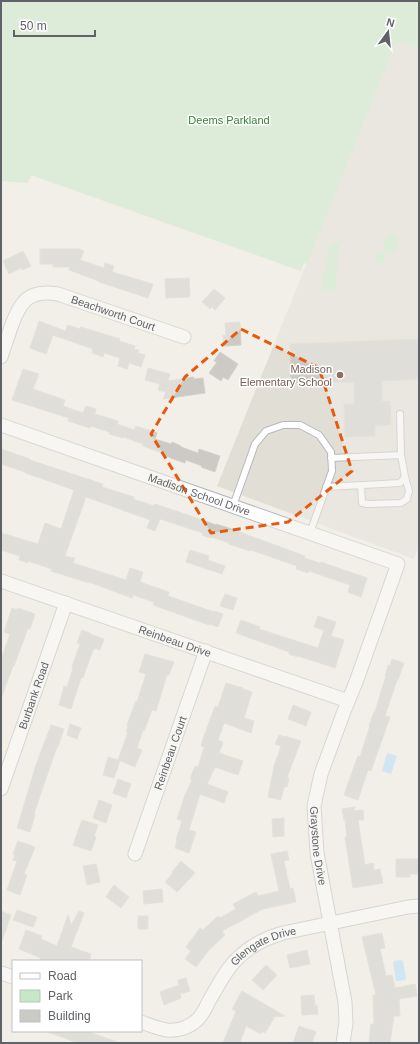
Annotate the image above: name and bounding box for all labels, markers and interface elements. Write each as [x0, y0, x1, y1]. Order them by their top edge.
scale bar [14, 12, 95, 38]
north arrow [368, 12, 408, 52]
text: N [385, 16, 396, 29]
text: 50 m [20, 19, 47, 33]
park label: Deems Parkland [188, 114, 270, 126]
street label: Beachworth Court [70, 293, 157, 333]
place label: Madison Elementary School [240, 363, 332, 388]
marker: Madison Elementary School [335, 370, 345, 380]
street label: Madison School Drive [147, 471, 252, 518]
street label: Reinbeau Drive [137, 623, 213, 659]
street label: Burbank Road [16, 660, 51, 731]
street label: Reinbeau Court [152, 715, 189, 791]
street label: Graystone Drive [308, 806, 329, 886]
street label: Glengate Drive [228, 924, 297, 968]
legend [12, 960, 142, 1032]
text: Road [48, 969, 77, 983]
text: Park [48, 989, 74, 1003]
text: Building [48, 1009, 91, 1023]

